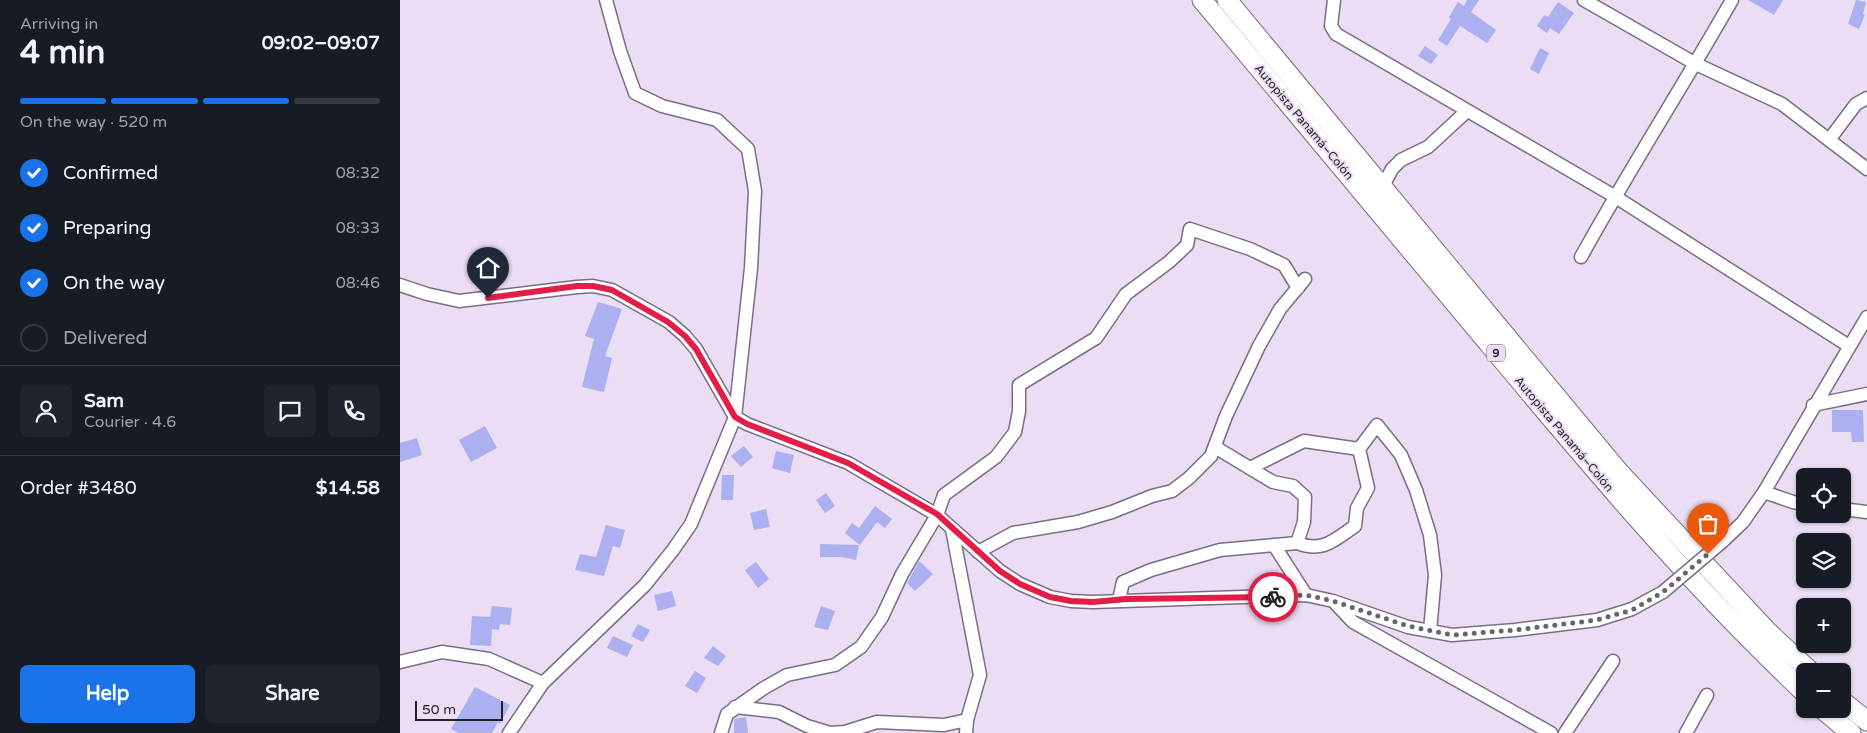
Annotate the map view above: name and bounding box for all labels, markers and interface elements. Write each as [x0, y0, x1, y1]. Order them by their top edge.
text: Arriving in [20, 14, 98, 34]
text: 09:02–09:07 [262, 32, 380, 54]
text: 4 min [20, 34, 105, 72]
street label: Autopista Panamá–Colón [1252, 62, 1356, 182]
text: On the way · 520 m [20, 112, 167, 132]
icon: check [20, 159, 48, 187]
text: Confirmed [63, 162, 158, 184]
text: 08:32 [336, 163, 380, 183]
icon: check [20, 214, 48, 242]
text: Preparing [63, 217, 152, 239]
text: 08:33 [336, 218, 380, 238]
pin [467, 247, 509, 298]
icon: home [474, 254, 502, 282]
icon: check [20, 269, 48, 297]
text: On the way [63, 272, 165, 294]
text: 08:46 [336, 273, 380, 293]
text: Delivered [63, 327, 148, 349]
road number: 9 [1487, 344, 1505, 362]
street label: Autopista Panamá–Colón [1512, 374, 1616, 494]
button: person [20, 385, 72, 437]
button: chat [264, 385, 316, 437]
button: phone [328, 385, 380, 437]
text: Sam [84, 390, 124, 412]
text: Courier · 4.6 [84, 412, 176, 432]
map controls [1796, 468, 1851, 718]
button: locate [1796, 468, 1851, 523]
text: Order #3480 [20, 477, 137, 499]
text: $14.58 [316, 477, 380, 499]
pin [1687, 503, 1729, 554]
icon: bag [1694, 510, 1722, 538]
button: layers [1796, 533, 1851, 588]
courier [1248, 572, 1298, 622]
icon: bike [1259, 583, 1287, 611]
button: + [1796, 598, 1851, 653]
button: − [1796, 663, 1851, 718]
button: Help [20, 665, 195, 723]
button: Share [205, 665, 380, 723]
scale bar [415, 698, 502, 721]
text: 50 m [422, 701, 456, 718]

